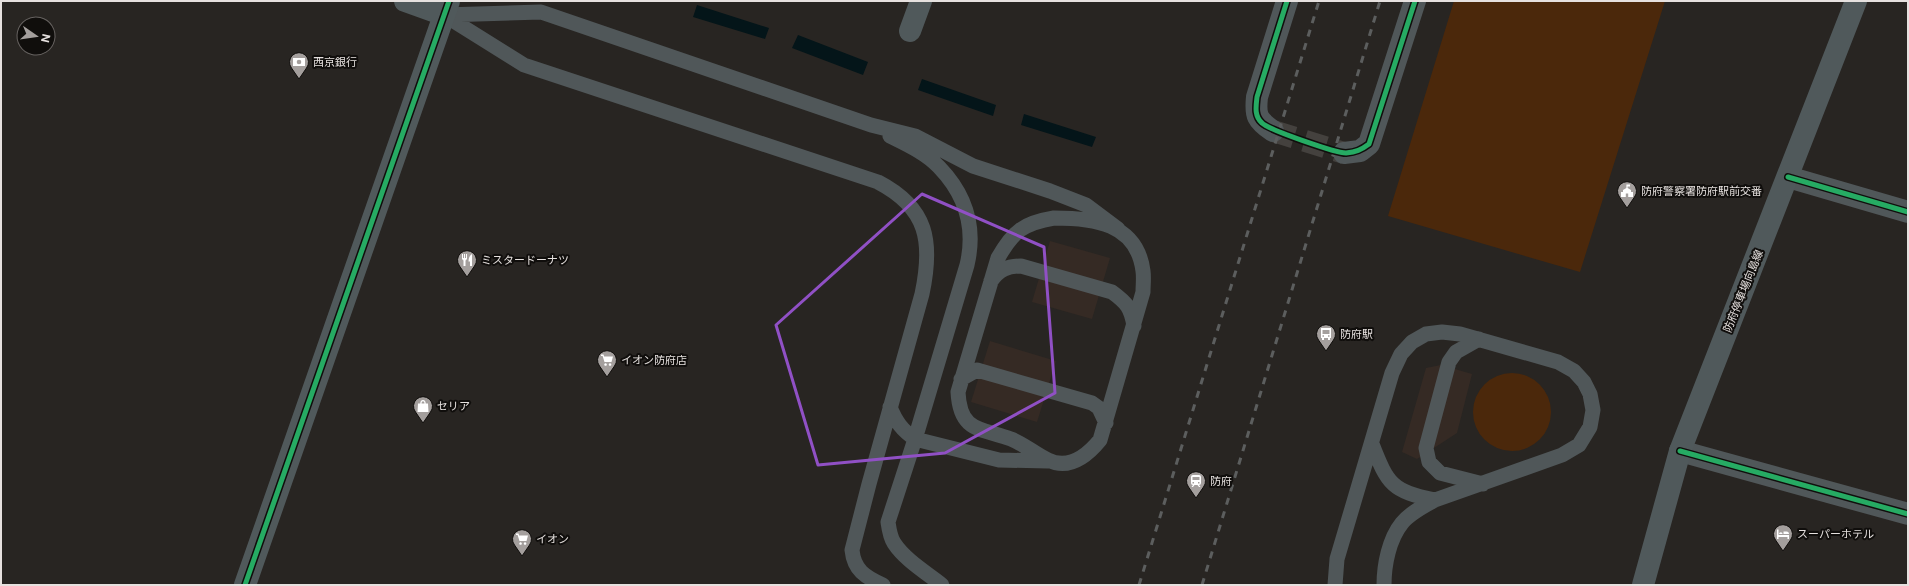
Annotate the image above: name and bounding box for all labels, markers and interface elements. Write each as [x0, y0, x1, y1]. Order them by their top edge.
north arrow [16, 16, 56, 56]
text: N [38, 33, 54, 44]
bank icon: 西京銀行 [288, 51, 310, 79]
place label: 西京銀行 [313, 55, 357, 69]
public building icon: 防府警察署防府駅前交番 [1616, 180, 1638, 208]
place label: 防府警察署防府駅前交番 [1641, 184, 1762, 198]
street label: 防府停車場向島線 [1720, 248, 1766, 334]
restaurant icon: ミスタードーナツ [456, 249, 478, 277]
place label: ミスタードーナツ [481, 253, 569, 267]
bus stop icon: 防府駅 [1315, 323, 1337, 351]
place label: 防府駅 [1340, 327, 1373, 341]
supermarket icon: イオン防府店 [596, 349, 618, 377]
place label: イオン防府店 [621, 353, 687, 367]
shop icon: セリア [412, 395, 434, 423]
place label: セリア [437, 399, 470, 413]
station icon: 防府 [1185, 470, 1207, 498]
place label: 防府 [1210, 474, 1232, 488]
hotel icon: スーパーホテル [1772, 523, 1794, 551]
place label: スーパーホテル [1797, 527, 1874, 541]
supermarket icon: イオン [511, 528, 533, 556]
place label: イオン [536, 532, 569, 546]

